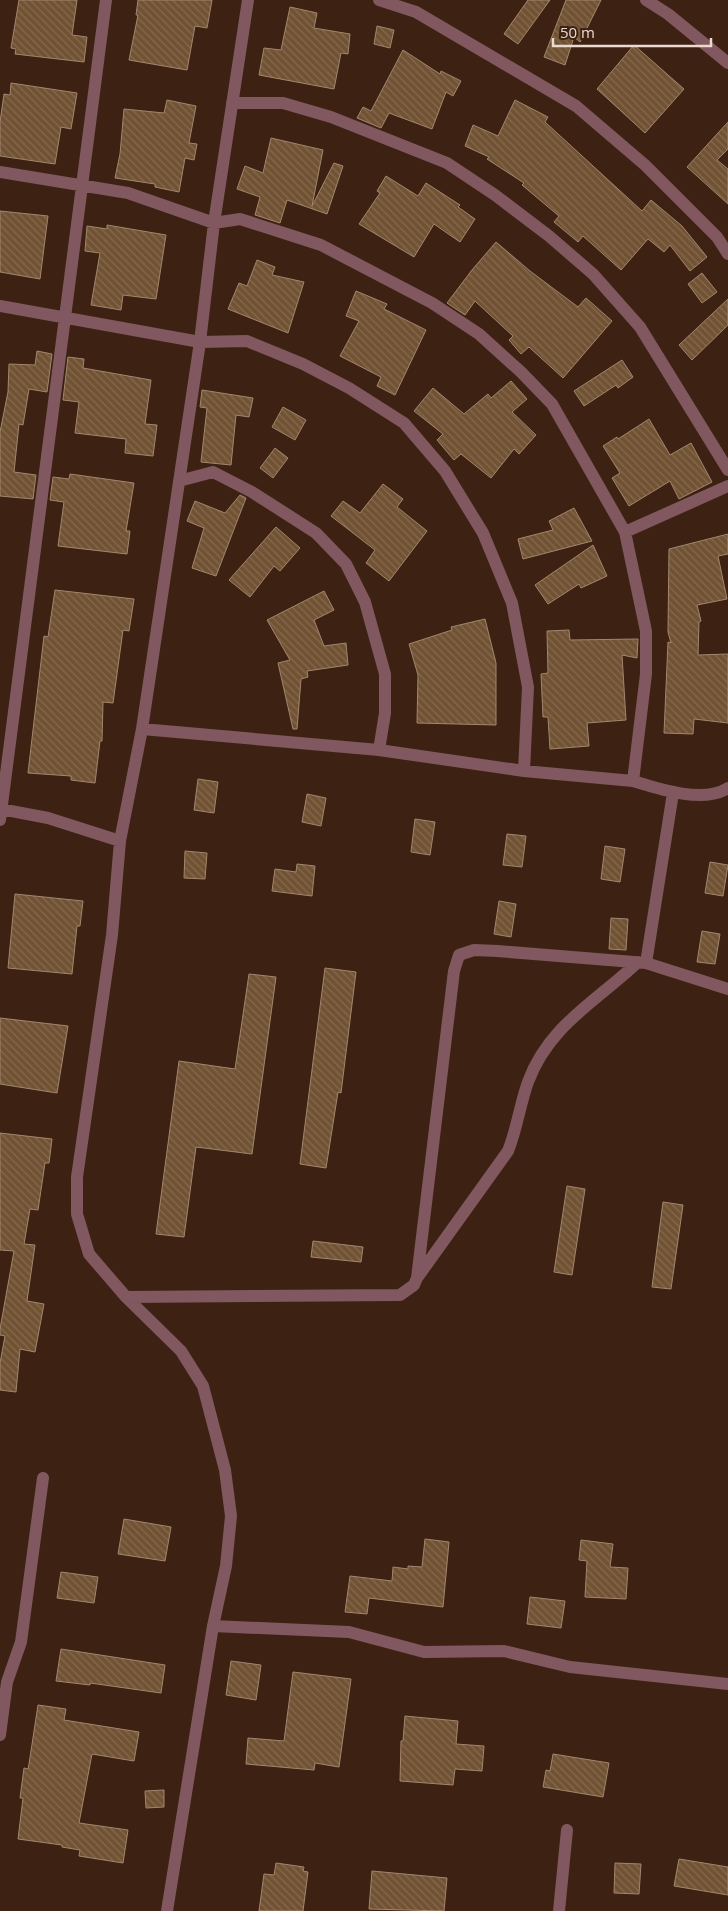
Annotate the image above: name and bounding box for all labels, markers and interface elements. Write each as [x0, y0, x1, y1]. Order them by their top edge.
scale bar [553, 15, 710, 47]
text: 50 m [560, 22, 595, 42]

